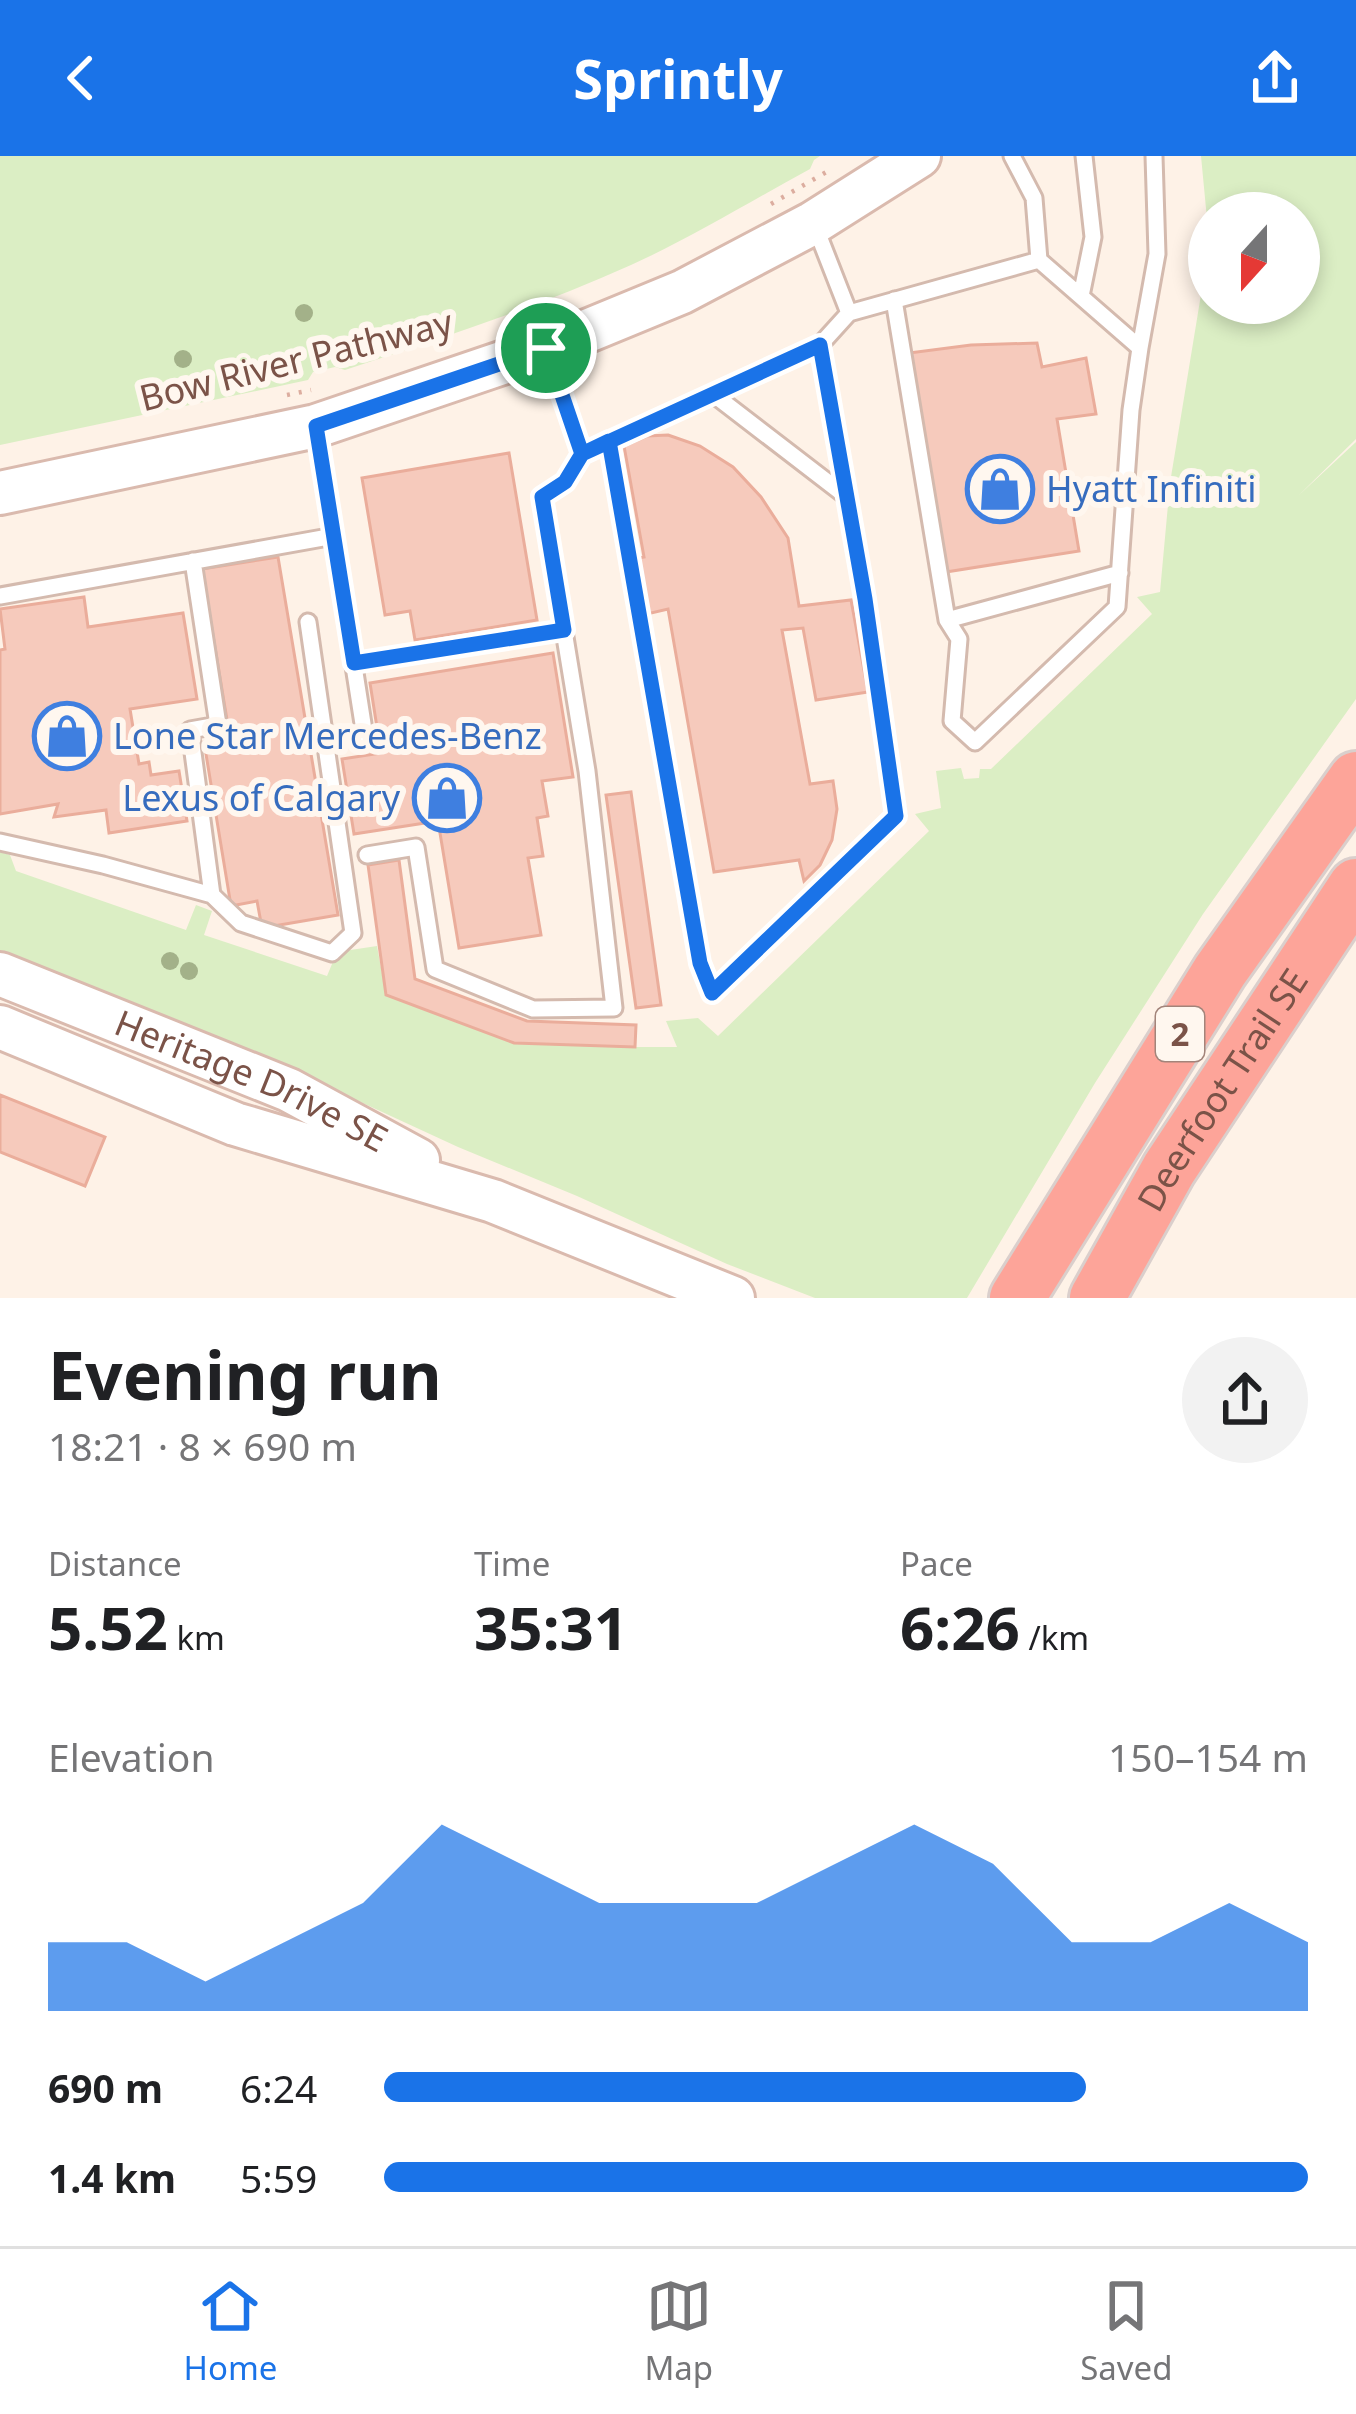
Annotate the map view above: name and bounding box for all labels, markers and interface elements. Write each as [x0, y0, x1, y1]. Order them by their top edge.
text: Sprintly [573, 41, 783, 115]
icon: back [48, 45, 114, 111]
icon: share [1242, 45, 1308, 111]
north arrow [1188, 192, 1320, 324]
map controls [1188, 192, 1320, 324]
street label: Bow River Pathway [134, 297, 458, 422]
pin [495, 297, 597, 399]
icon: arrive [513, 315, 579, 381]
shop icon: Hyatt Infiniti [965, 454, 1035, 524]
place label: Hyatt Infiniti [1046, 464, 1257, 513]
shop icon: Lone Star Mercedes-Benz [32, 701, 102, 771]
place label: Lone Star Mercedes-Benz [113, 711, 542, 760]
shop icon: Lexus of Calgary [412, 763, 482, 833]
place label: Lexus of Calgary [122, 773, 401, 822]
street label: Deerfoot Trail SE [1125, 959, 1319, 1220]
street label: Heritage Drive SE [108, 998, 397, 1163]
road number: 2 [1156, 1007, 1204, 1061]
text: Evening run [48, 1329, 442, 1419]
button: share [1182, 1337, 1308, 1463]
text: 18:21 · 8 × 690 m [48, 1419, 357, 1472]
text: Distance [48, 1541, 182, 1586]
text: Time [474, 1541, 550, 1586]
text: Pace [900, 1541, 973, 1586]
text: 5.52 [48, 1586, 168, 1668]
text: 35:31 [474, 1586, 628, 1668]
text: 6:26 [900, 1586, 1020, 1668]
text: km [168, 1615, 225, 1660]
text: /km [1020, 1615, 1089, 1660]
text: Elevation [48, 1730, 215, 1783]
text: 150–154 m [1108, 1730, 1308, 1783]
text: 690 m [48, 2061, 163, 2114]
text: 6:24 [240, 2061, 317, 2114]
text: 1.4 km [48, 2151, 176, 2204]
text: 5:59 [240, 2151, 317, 2204]
tab: Home [184, 2273, 277, 2390]
tab: Map [644, 2273, 713, 2390]
tab: Saved [1080, 2273, 1172, 2390]

